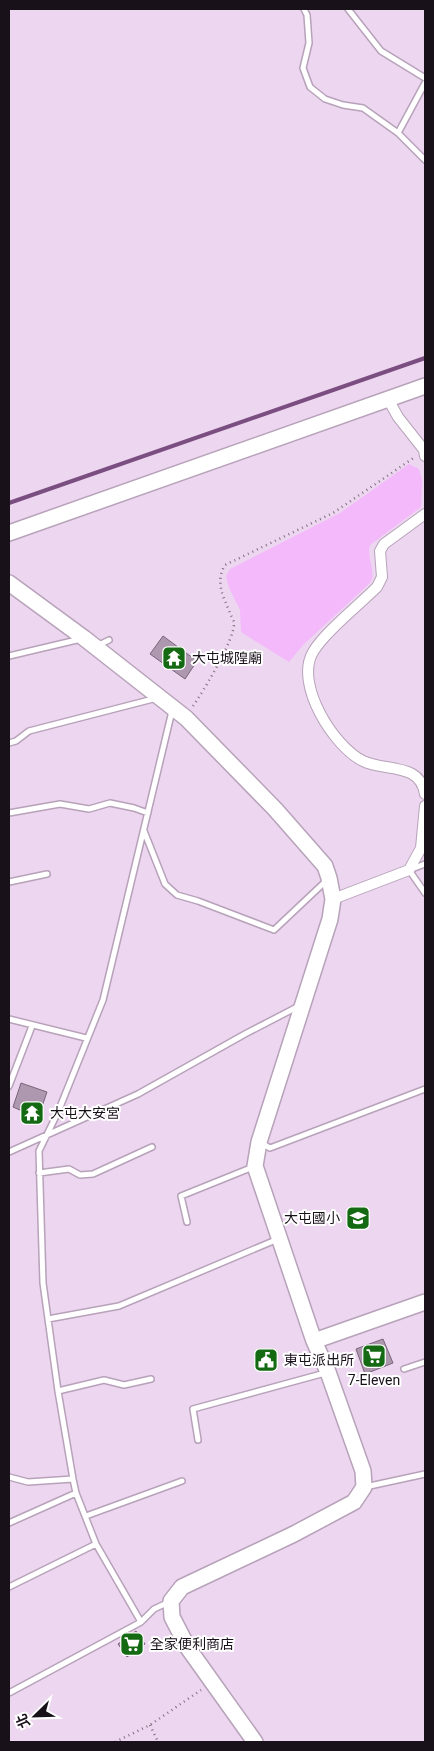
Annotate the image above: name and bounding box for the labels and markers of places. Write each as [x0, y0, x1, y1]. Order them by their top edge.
temple icon: 大屯城隍廟 [161, 645, 187, 671]
place label: 大屯城隍廟 [192, 650, 262, 666]
temple icon: 大屯大安宮 [19, 1100, 45, 1126]
place label: 大屯大安宮 [50, 1105, 120, 1121]
school or university icon: 大屯國小 [345, 1205, 371, 1231]
place label: 大屯國小 [284, 1210, 340, 1226]
supermarket icon: 7-Eleven [361, 1343, 387, 1369]
public building icon: 東屯派出所 [253, 1347, 279, 1373]
place label: 東屯派出所 [284, 1352, 354, 1368]
place label: 7-Eleven [348, 1372, 400, 1388]
supermarket icon: 全家便利商店 [119, 1631, 145, 1657]
place label: 全家便利商店 [150, 1636, 234, 1652]

